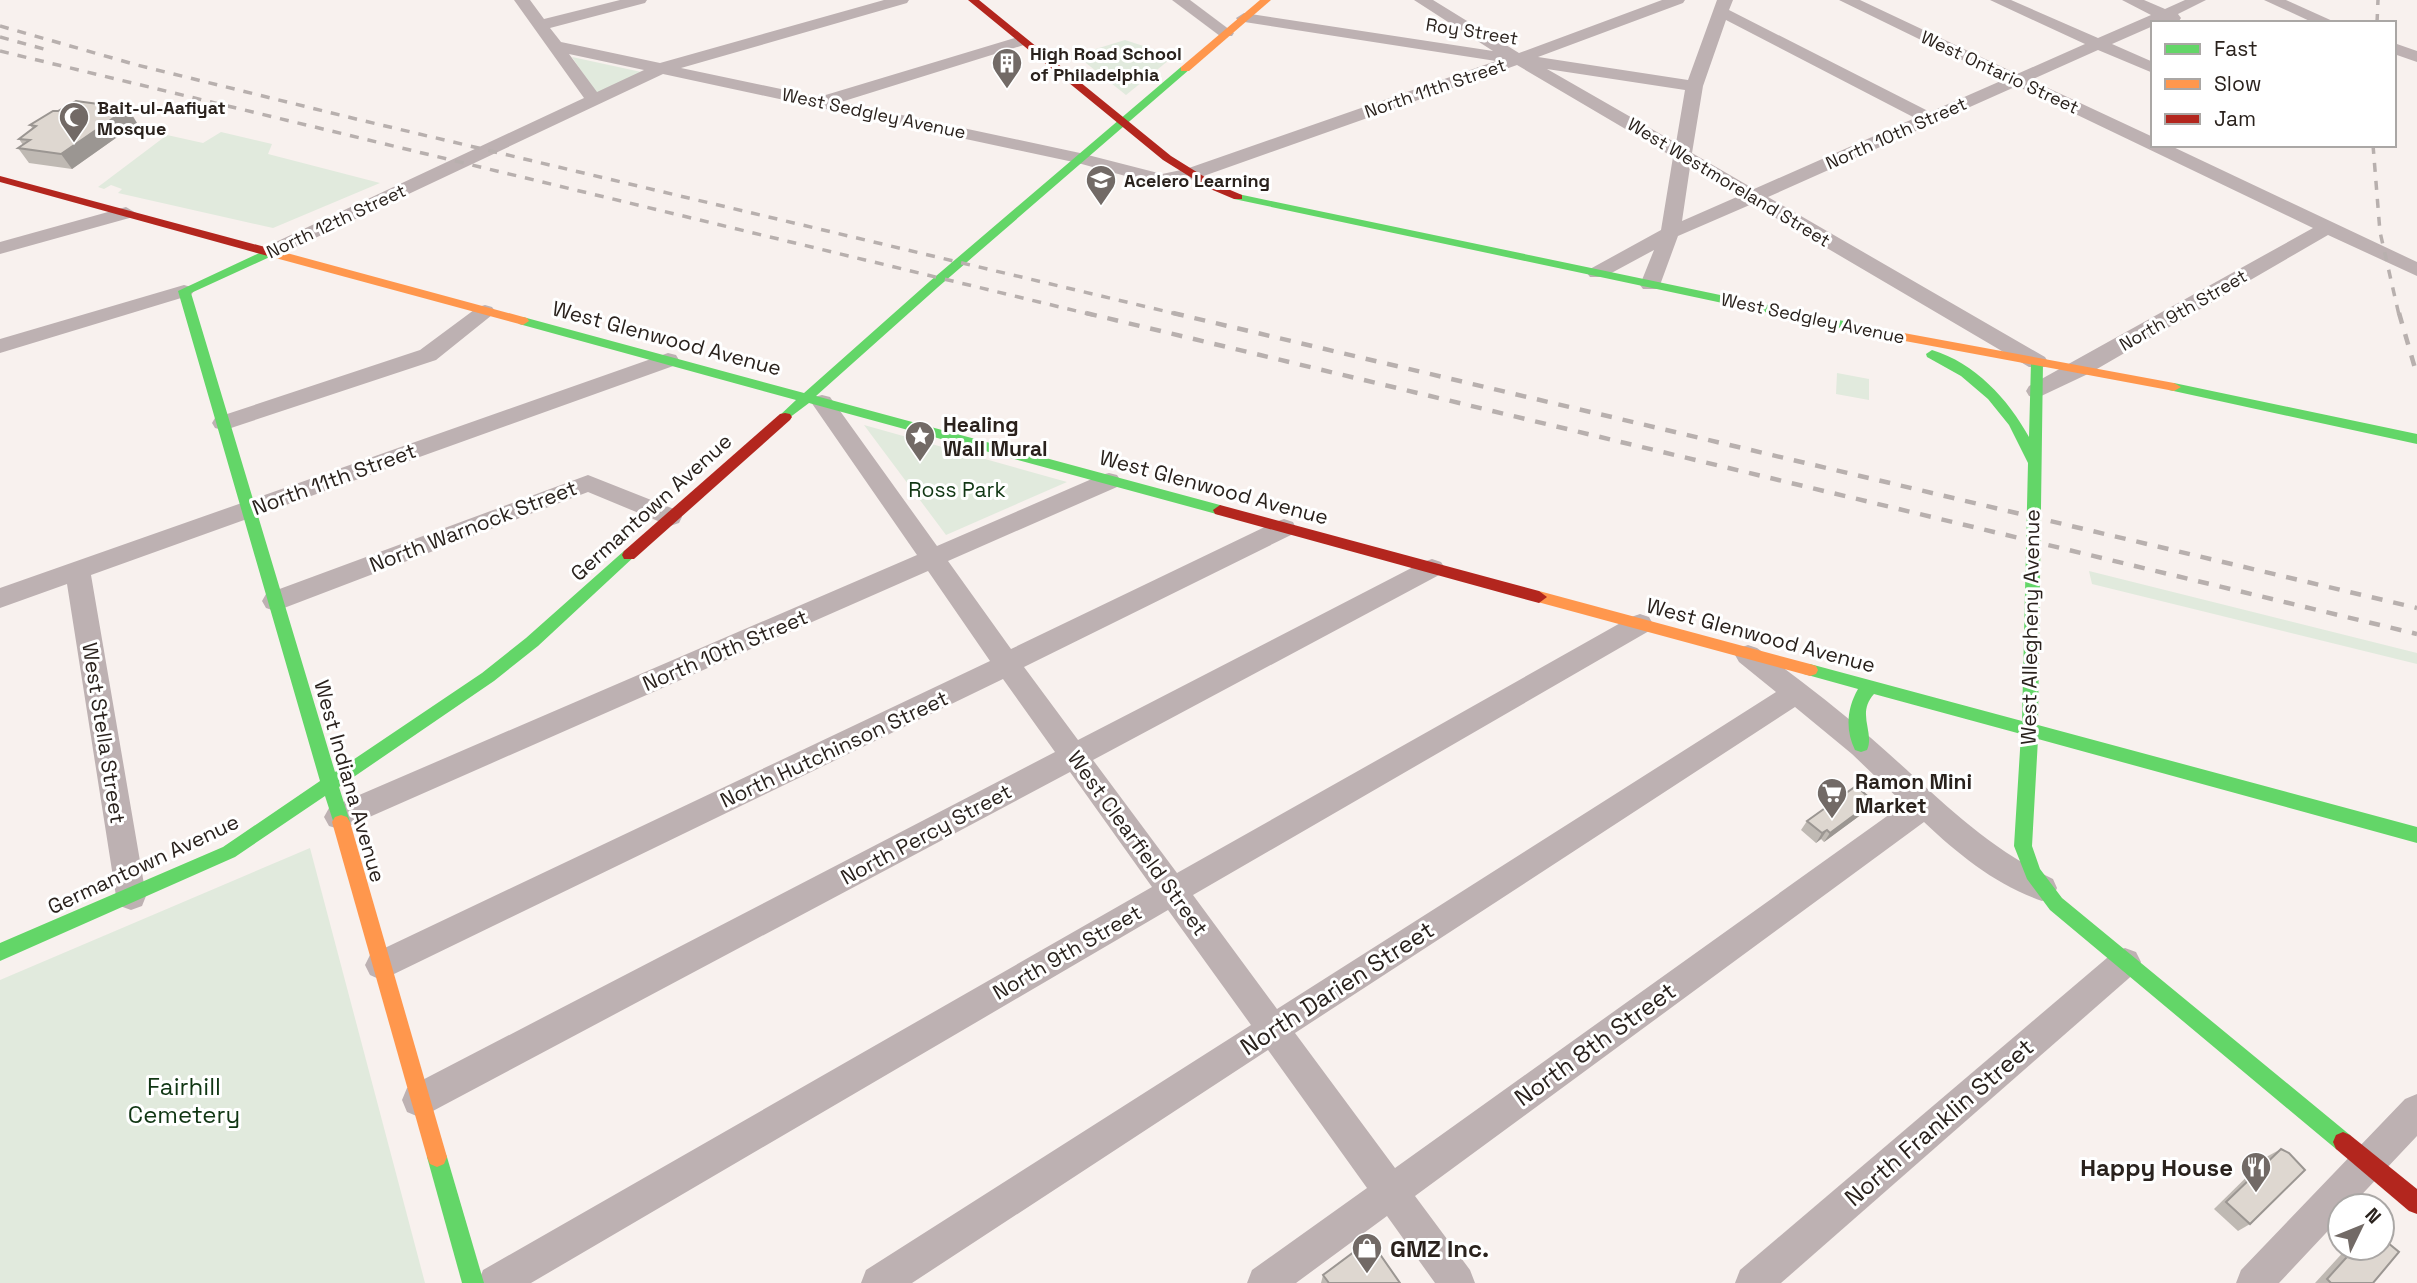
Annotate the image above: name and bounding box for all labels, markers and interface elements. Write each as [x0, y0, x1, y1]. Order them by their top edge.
street label: Roy Street [1424, 12, 1520, 50]
legend [2151, 21, 2396, 147]
street label: West Ontario Street [1917, 25, 2083, 119]
text: Fast [2214, 35, 2258, 62]
place label: High Road School of Philadelphia [1030, 42, 1182, 86]
building icon: High Road School of Philadelphia [990, 46, 1024, 90]
street label: North 11th Street [1361, 53, 1509, 123]
text: Slow [2214, 70, 2262, 97]
street label: West Sedgley Avenue [780, 82, 968, 144]
street label: North 10th Street [1822, 92, 1970, 174]
place label: Bait-ul-Aafiyat Mosque [97, 96, 226, 140]
mosque icon: Bait-ul-Aafiyat Mosque [57, 100, 91, 144]
text: Jam [2214, 105, 2256, 132]
street label: West Westmoreland Street [1623, 112, 1835, 252]
school or university icon: Acelero Learning [1084, 163, 1118, 207]
place label: Acelero Learning [1124, 169, 1270, 192]
street label: North 12th Street [263, 179, 409, 263]
street label: North 9th Street [2115, 264, 2251, 356]
street label: West Sedgley Avenue [1719, 287, 1907, 349]
street label: West Glenwood Avenue [550, 294, 784, 382]
place label: Healing Wall Mural [943, 411, 1048, 462]
place icon: Healing Wall Mural [903, 419, 937, 463]
street label: Germantown Avenue [565, 427, 737, 587]
street label: North 11th Street [248, 437, 420, 521]
street label: West Glenwood Avenue [1097, 443, 1331, 531]
street label: North Warnock Street [365, 474, 581, 578]
park label: Ross Park [908, 476, 1006, 503]
street label: West Allegheny Avenue [2014, 509, 2046, 745]
street label: West Glenwood Avenue [1644, 591, 1878, 679]
street label: North 10th Street [638, 603, 812, 697]
street label: West Stella Street [76, 641, 132, 825]
street label: West Indiana Avenue [308, 677, 392, 885]
street label: North Hutchinson Street [716, 684, 952, 814]
street label: West Clearfield Street [1062, 745, 1214, 941]
place label: Ramon Mini Market [1855, 768, 1972, 819]
supermarket icon: Ramon Mini Market [1815, 776, 1849, 820]
street label: North Percy Street [836, 777, 1016, 891]
street label: Germantown Avenue [43, 808, 243, 920]
street label: North 9th Street [988, 898, 1146, 1006]
street label: North Darien Street [1234, 914, 1440, 1062]
street label: North 8th Street [1508, 975, 1682, 1113]
street label: North Franklin Street [1838, 1031, 2040, 1213]
park label: Fairhill Cemetery [128, 1071, 240, 1130]
restaurant icon: Happy House [2239, 1150, 2273, 1194]
place label: Happy House [2080, 1152, 2233, 1183]
north arrow [2326, 1192, 2396, 1262]
text: N [2360, 1203, 2387, 1229]
shop icon: GMZ Inc. [1350, 1231, 1384, 1275]
place label: GMZ Inc. [1390, 1233, 1489, 1264]

